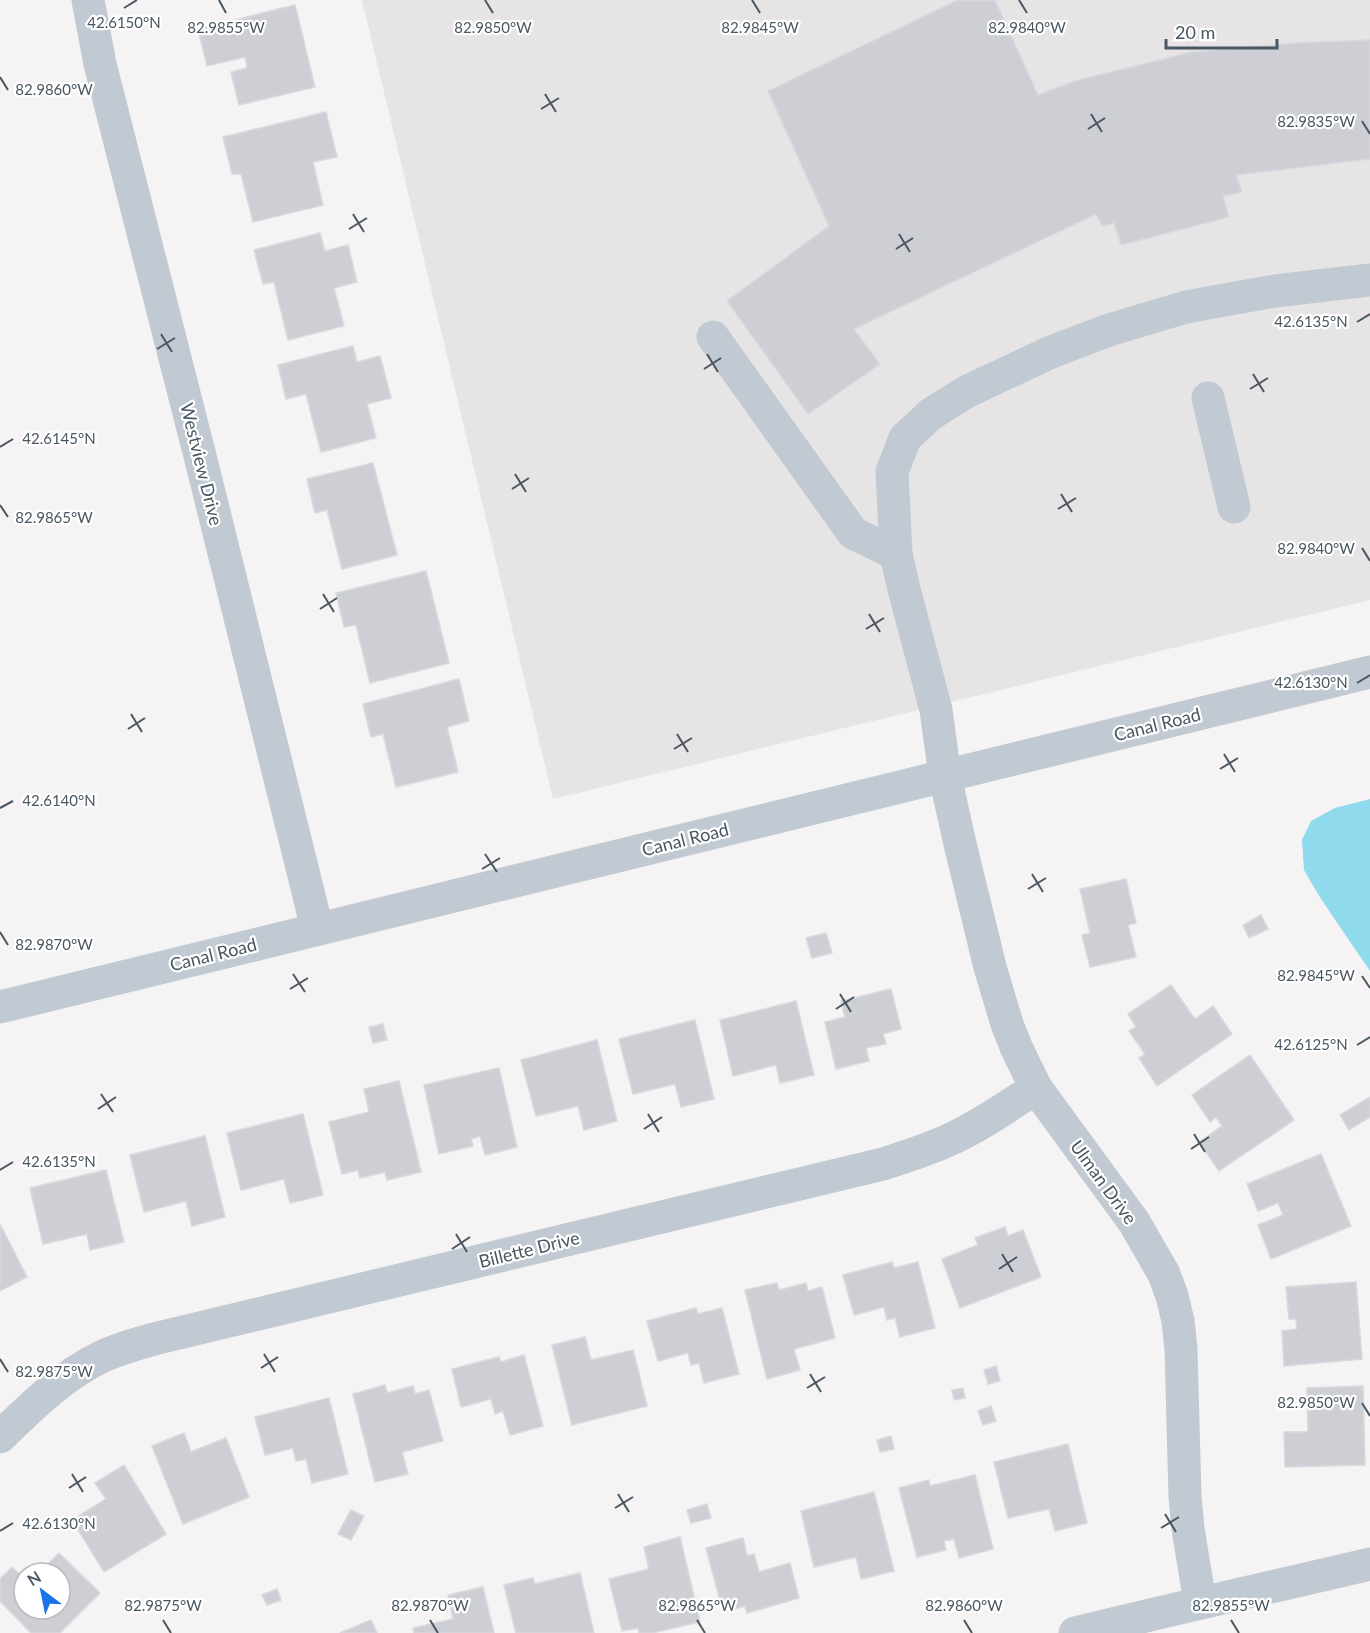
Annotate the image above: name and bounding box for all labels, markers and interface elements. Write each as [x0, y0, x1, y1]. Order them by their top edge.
scale bar [1166, 12, 1277, 50]
text: 42.6150°N [87, 13, 161, 31]
text: 82.9855°W [187, 18, 265, 36]
text: 82.9850°W [454, 18, 532, 36]
text: 82.9845°W [721, 18, 799, 36]
text: 82.9840°W [988, 18, 1066, 36]
text: 20 m [1175, 21, 1215, 43]
text: 82.9860°W [15, 80, 93, 98]
text: 82.9835°W [1277, 112, 1355, 130]
text: 42.6135°N [1274, 312, 1348, 330]
street label: Westview Drive [176, 400, 228, 528]
text: 42.6145°N [22, 429, 96, 447]
text: 82.9865°W [15, 508, 93, 526]
text: 82.9840°W [1277, 539, 1355, 557]
text: 42.6130°N [1274, 673, 1348, 691]
street label: Canal Road [1111, 703, 1203, 745]
text: 42.6140°N [22, 791, 96, 809]
street label: Canal Road [639, 818, 731, 860]
street label: Canal Road [167, 933, 259, 975]
text: 82.9870°W [15, 935, 93, 953]
text: 82.9845°W [1277, 966, 1355, 984]
text: 42.6125°N [1274, 1035, 1348, 1053]
street label: Ulman Drive [1066, 1136, 1142, 1228]
text: 42.6135°N [22, 1152, 96, 1170]
street label: Billette Drive [476, 1226, 582, 1272]
text: 82.9875°W [15, 1362, 93, 1380]
text: 82.9850°W [1277, 1393, 1355, 1411]
text: 42.6130°N [22, 1514, 96, 1532]
north arrow [12, 1561, 72, 1621]
text: N [24, 1567, 44, 1589]
text: 82.9875°W [124, 1596, 202, 1614]
text: 82.9870°W [391, 1596, 469, 1614]
text: 82.9865°W [658, 1596, 736, 1614]
text: 82.9860°W [925, 1596, 1003, 1614]
text: 82.9855°W [1192, 1596, 1270, 1614]

